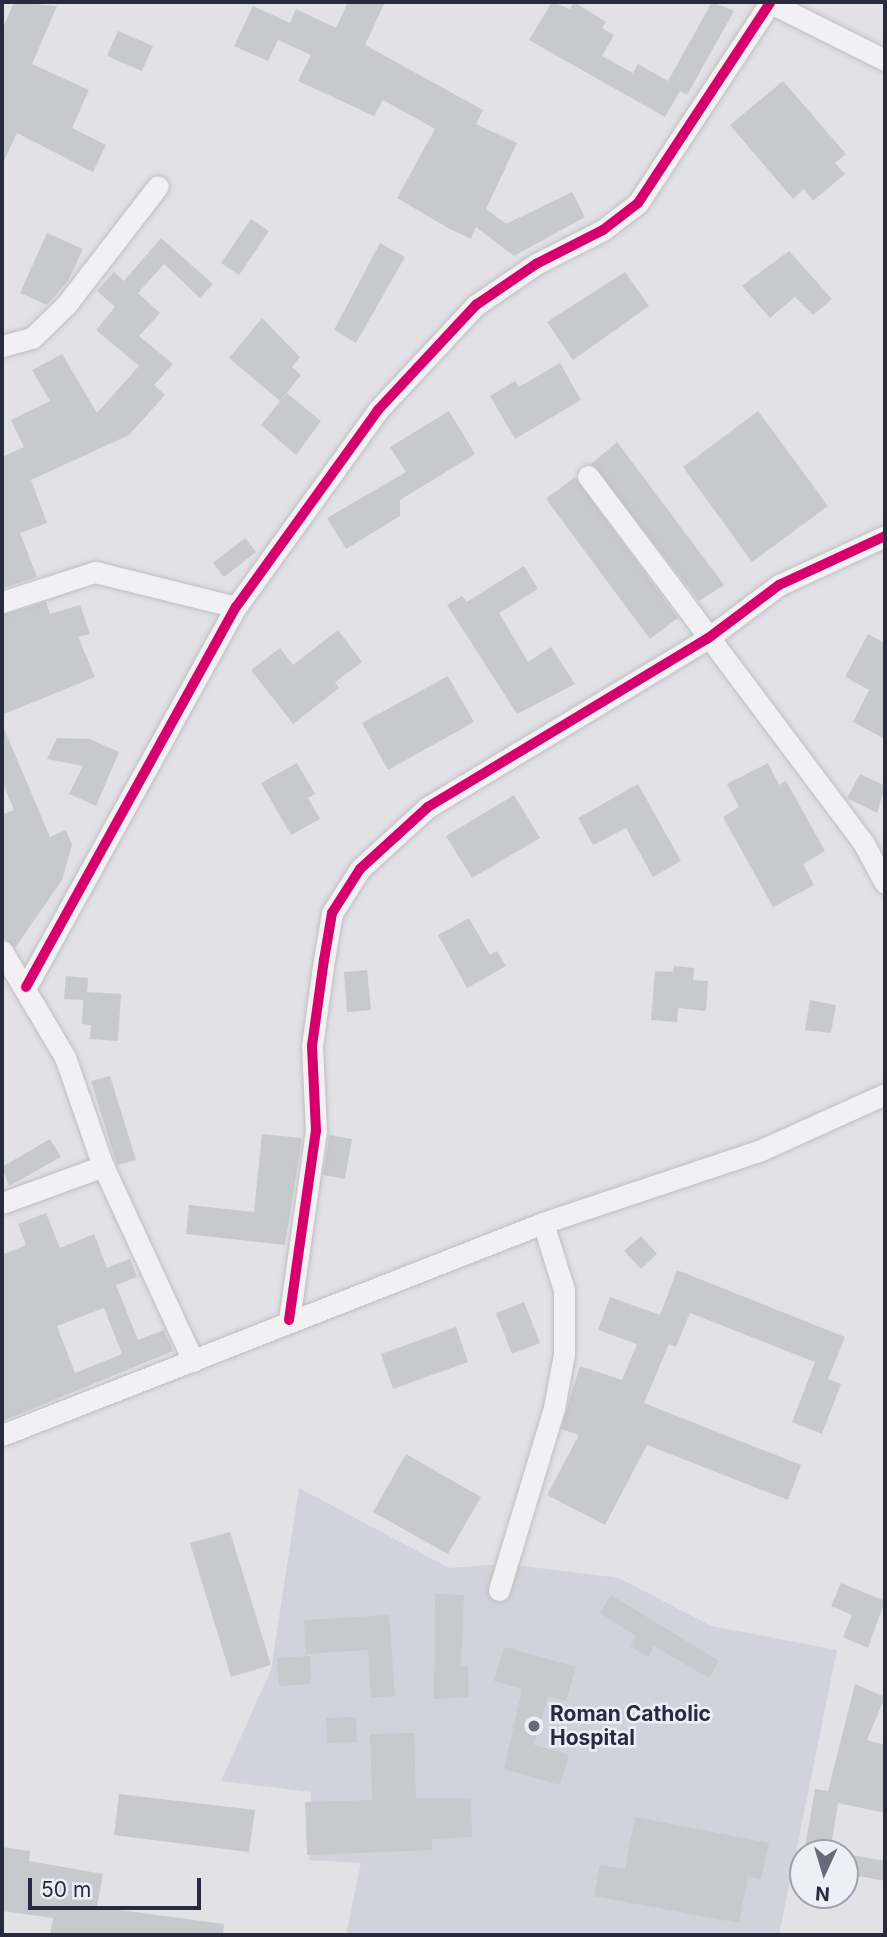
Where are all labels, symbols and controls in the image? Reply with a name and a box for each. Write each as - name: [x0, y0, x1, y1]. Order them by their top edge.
- place label: Roman Catholic Hospital: [550, 1701, 711, 1751]
- marker: Roman Catholic Hospital: [524, 1716, 544, 1736]
- north arrow: [789, 1839, 859, 1909]
- scale bar: [32, 1864, 205, 1908]
- text: 50 m: [41, 1877, 91, 1902]
- text: N: [815, 1881, 831, 1905]

